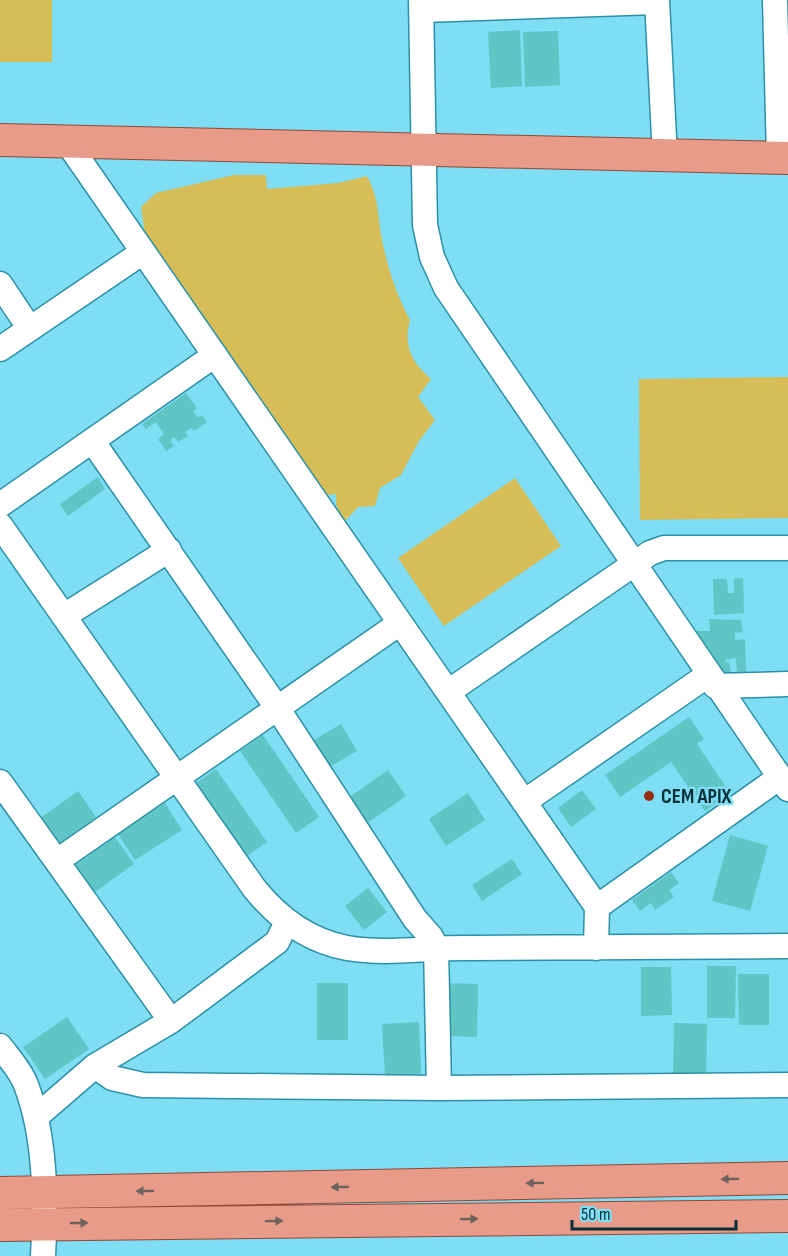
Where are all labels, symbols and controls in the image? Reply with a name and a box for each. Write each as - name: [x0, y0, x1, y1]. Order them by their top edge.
- place label: CEM APIX: [661, 784, 732, 809]
- marker: CEM APIX: [642, 789, 656, 803]
- one-way arrow: [720, 1174, 739, 1184]
- one-way arrow: [525, 1178, 544, 1188]
- one-way arrow: [330, 1182, 349, 1192]
- one-way arrow: [135, 1186, 154, 1196]
- scale bar: [572, 1193, 736, 1231]
- text: 50 m: [581, 1204, 611, 1225]
- one-way arrow: [460, 1214, 479, 1224]
- one-way arrow: [265, 1217, 284, 1226]
- one-way arrow: [70, 1219, 89, 1228]

